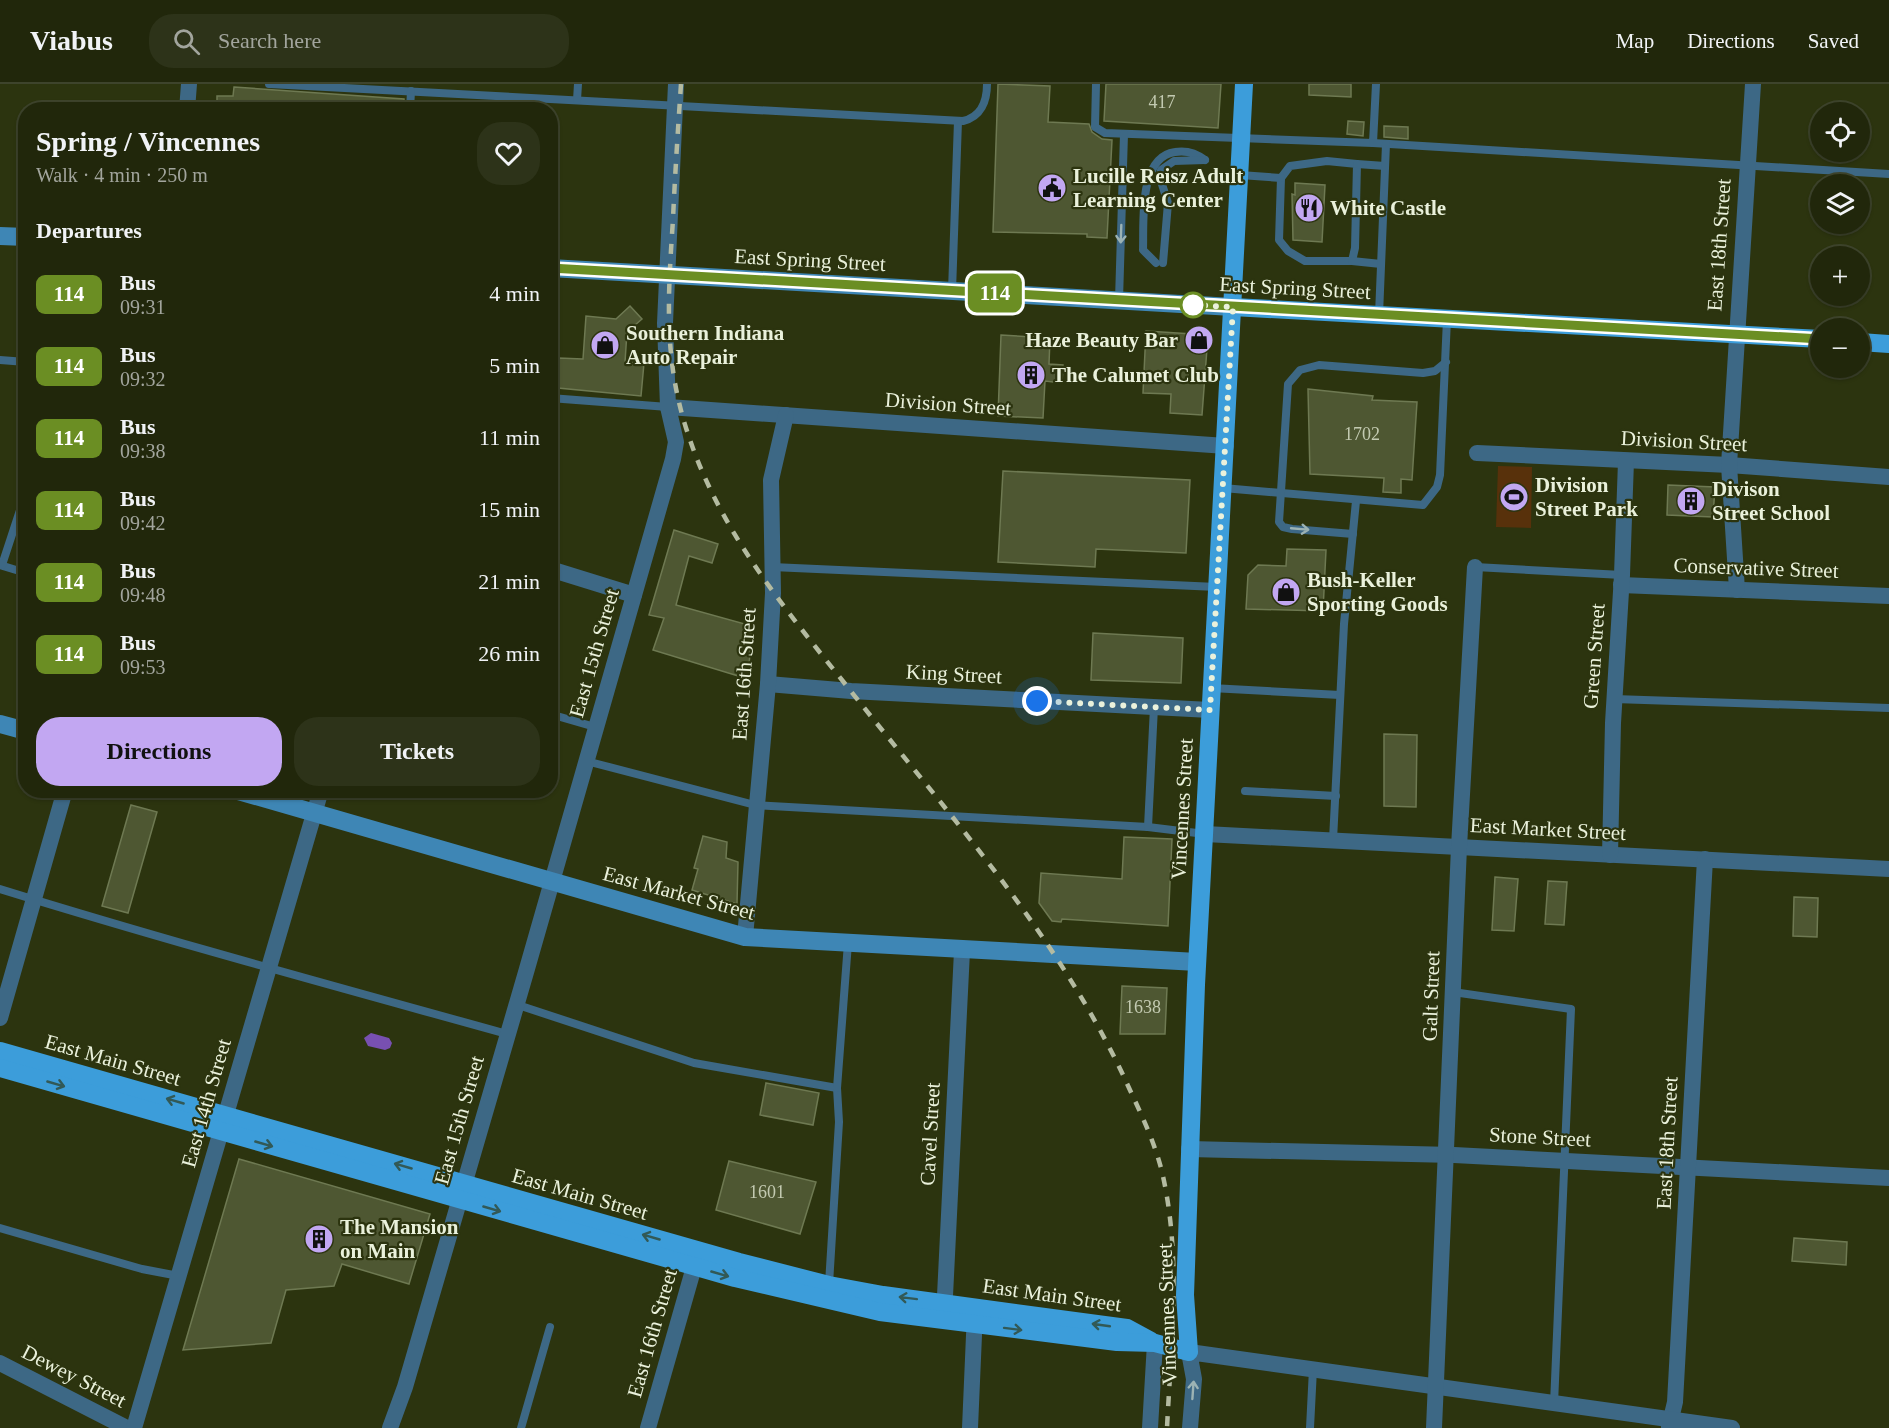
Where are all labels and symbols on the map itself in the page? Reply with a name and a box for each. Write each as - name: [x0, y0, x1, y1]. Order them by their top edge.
- house number: 417: [1149, 92, 1176, 112]
- place label: Lucille Reisz Adult Learning Center: [1073, 164, 1243, 212]
- public building icon: Lucille Reisz Adult Learning Center: [1036, 172, 1068, 204]
- street label: East 18th Street: [1702, 178, 1736, 312]
- restaurant icon: White Castle: [1293, 192, 1325, 224]
- place label: White Castle: [1330, 196, 1446, 220]
- one-way arrow: [1115, 224, 1126, 244]
- street label: East Spring Street: [734, 244, 887, 276]
- street label: East Spring Street: [1219, 272, 1372, 304]
- line badge: 114: [960, 274, 1030, 312]
- unlabelled marker: [1180, 292, 1206, 318]
- place label: Southern Indiana Auto Repair: [626, 321, 785, 369]
- shop icon: Haze Beauty Bar: [1183, 324, 1215, 356]
- place label: Haze Beauty Bar: [1025, 328, 1178, 352]
- shop icon: Southern Indiana Auto Repair: [589, 329, 621, 361]
- building icon: The Calumet Club: [1015, 359, 1047, 391]
- place label: The Calumet Club: [1052, 363, 1219, 387]
- street label: Division Street: [884, 388, 1012, 420]
- house number: 1702: [1344, 424, 1380, 444]
- street label: Division Street: [1620, 426, 1748, 456]
- place label: Division Street Park: [1535, 473, 1638, 521]
- place label: Divison Street School: [1712, 477, 1830, 525]
- sports icon: Division Street Park: [1498, 481, 1530, 513]
- building icon: Divison Street School: [1675, 485, 1707, 517]
- one-way arrow: [1290, 524, 1310, 535]
- street label: Conservative Street: [1673, 553, 1839, 583]
- place label: Bush-Keller Sporting Goods: [1307, 568, 1448, 616]
- shop icon: Bush-Keller Sporting Goods: [1270, 576, 1302, 608]
- street label: East 15th Street: [564, 586, 624, 720]
- street label: Green Street: [1578, 602, 1610, 709]
- street label: East 16th Street: [727, 607, 761, 741]
- street label: King Street: [905, 659, 1003, 689]
- your location: [1022, 686, 1052, 716]
- street label: Vincennes Street: [1166, 738, 1198, 880]
- street label: East Market Street: [1469, 813, 1627, 845]
- street label: East Market Street: [600, 861, 758, 925]
- street label: Galt Street: [1417, 950, 1445, 1042]
- house number: 1638: [1125, 997, 1161, 1017]
- street label: East Main Street: [42, 1029, 184, 1091]
- street label: East 14th Street: [176, 1036, 236, 1170]
- street label: East 15th Street: [429, 1053, 489, 1187]
- street label: East 18th Street: [1652, 1076, 1682, 1210]
- one-way arrow: [46, 1079, 65, 1090]
- street label: Cavel Street: [915, 1082, 945, 1186]
- one-way arrow: [166, 1095, 185, 1106]
- street label: Stone Street: [1488, 1122, 1592, 1152]
- one-way arrow: [254, 1139, 273, 1150]
- one-way arrow: [394, 1160, 413, 1172]
- street label: East Main Street: [509, 1163, 651, 1225]
- house number: 1601: [749, 1182, 785, 1202]
- one-way arrow: [482, 1204, 501, 1215]
- place label: The Mansion on Main: [340, 1215, 459, 1263]
- building icon: The Mansion on Main: [303, 1223, 335, 1255]
- one-way arrow: [642, 1231, 661, 1243]
- street label: Vincennes Street: [1153, 1243, 1181, 1385]
- street label: East 16th Street: [622, 1266, 682, 1400]
- one-way arrow: [710, 1269, 729, 1280]
- street label: East Main Street: [981, 1273, 1123, 1317]
- one-way arrow: [898, 1292, 918, 1303]
- one-way arrow: [1091, 1319, 1111, 1330]
- one-way arrow: [1002, 1324, 1022, 1335]
- street label: Dewey Street: [18, 1339, 130, 1413]
- one-way arrow: [1188, 1380, 1199, 1400]

